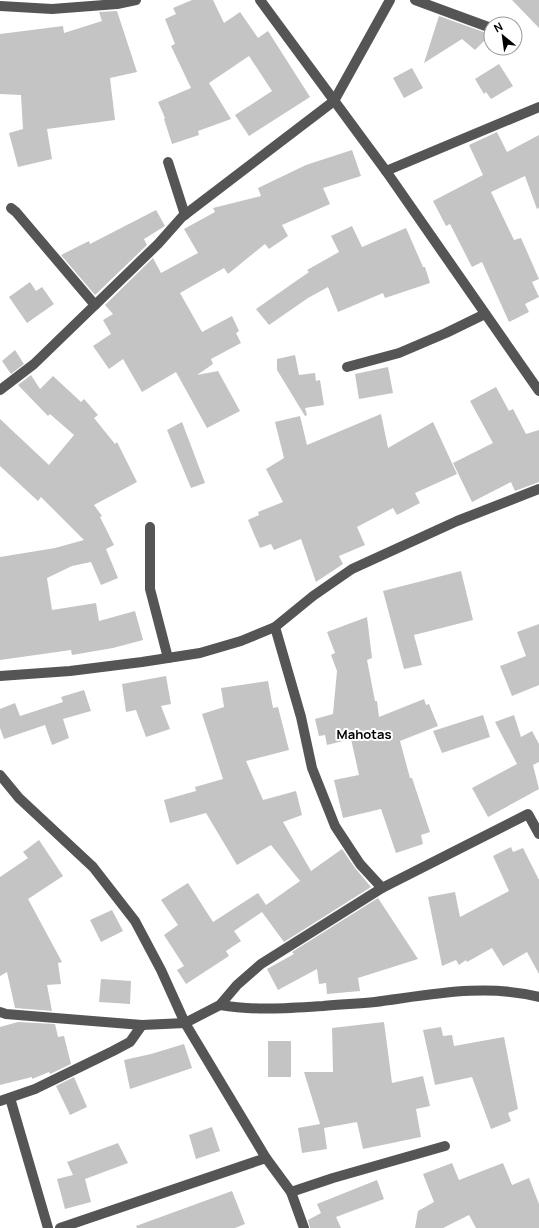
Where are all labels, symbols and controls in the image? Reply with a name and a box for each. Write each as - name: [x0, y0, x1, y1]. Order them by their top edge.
- north arrow: [483, 16, 523, 56]
- text: N: [491, 18, 505, 35]
- district label: Mahotas: [337, 725, 391, 743]

